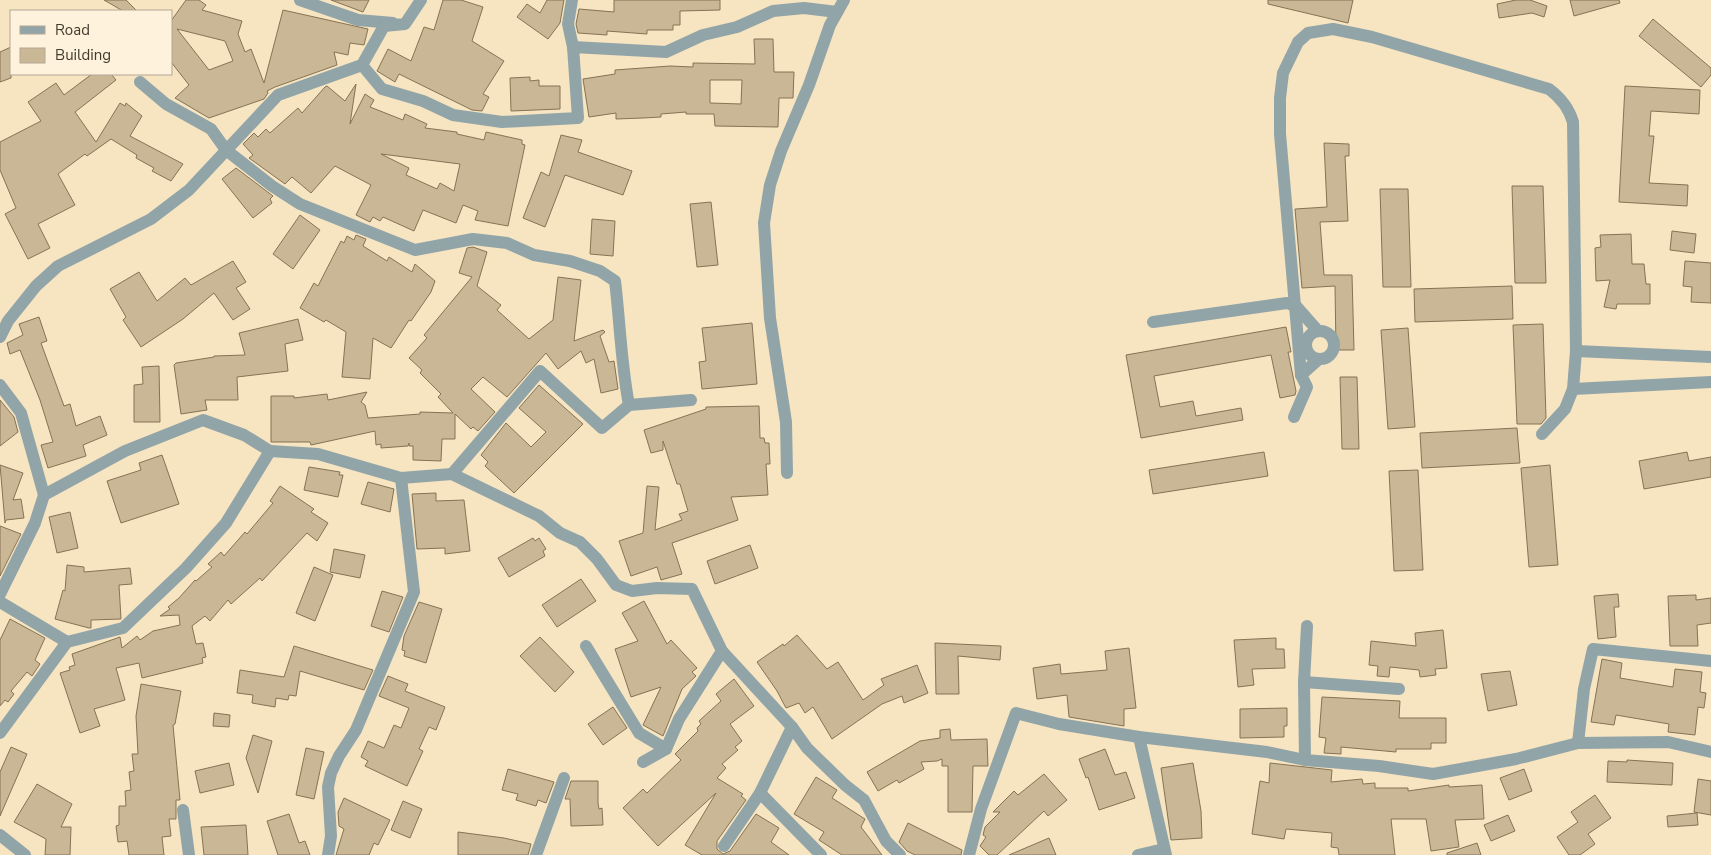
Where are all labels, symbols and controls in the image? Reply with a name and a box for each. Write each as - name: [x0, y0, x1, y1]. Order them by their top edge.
- legend: [10, 10, 172, 75]
- text: Road: [55, 20, 90, 40]
- text: Building: [55, 45, 111, 65]

